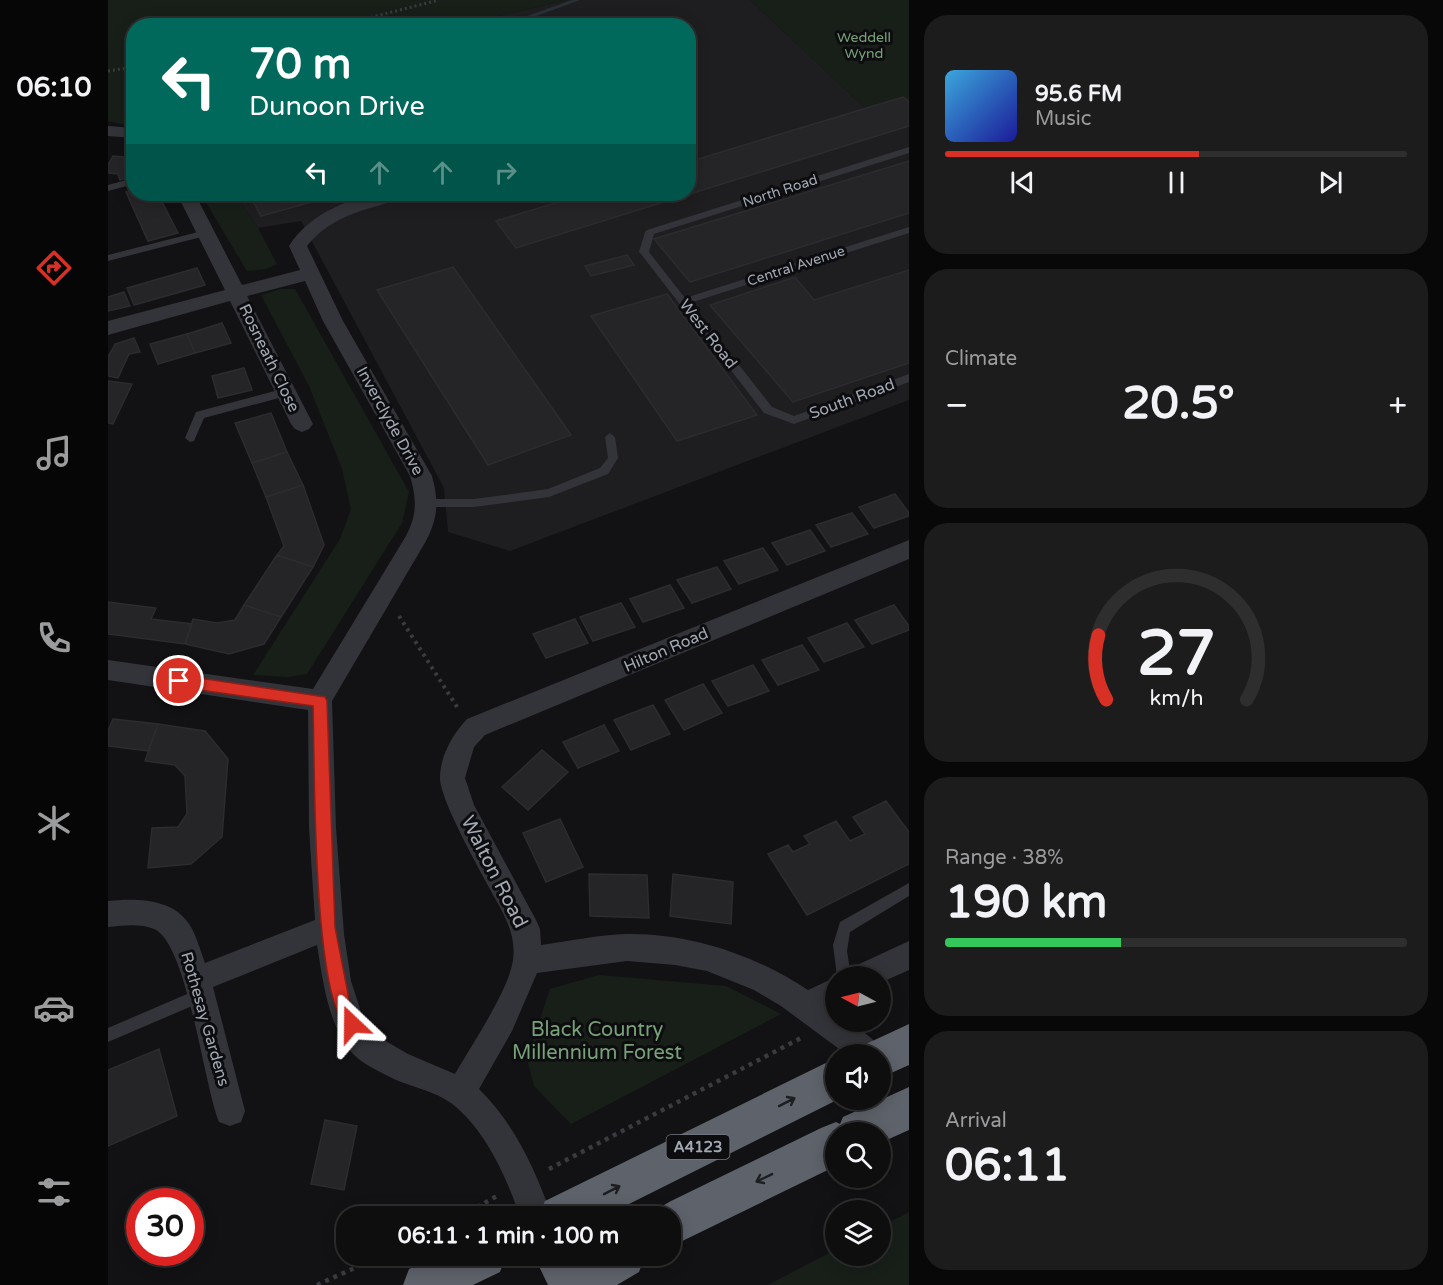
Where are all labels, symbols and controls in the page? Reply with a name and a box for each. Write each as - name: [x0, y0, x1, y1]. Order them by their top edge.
- park label: Weddell Wynd: [837, 29, 891, 62]
- text: 70 m: [249, 39, 351, 90]
- icon: left: [150, 42, 228, 120]
- text: 06:10: [17, 71, 91, 104]
- text: 95.6 FM: [1035, 81, 1122, 107]
- text: Dunoon Drive: [249, 90, 425, 123]
- text: Music: [1035, 107, 1091, 131]
- icon: left: [300, 156, 333, 189]
- icon: ahead: [363, 156, 396, 189]
- icon: ahead: [426, 156, 459, 189]
- icon: right: [489, 156, 522, 189]
- icon: previous: [1006, 166, 1039, 199]
- icon: pause: [1160, 166, 1193, 199]
- icon: next: [1314, 166, 1347, 199]
- street label: North Road: [740, 171, 820, 211]
- street label: Central Avenue: [745, 242, 847, 290]
- icon: directions: [33, 247, 75, 289]
- street label: West Road: [675, 295, 741, 373]
- street label: Rosneath Close: [234, 301, 304, 415]
- text: Climate: [945, 347, 1017, 371]
- street label: Inverclyde Drive: [352, 363, 428, 479]
- street label: South Road: [806, 374, 898, 424]
- text: 20.5°: [1122, 377, 1235, 431]
- text: −: [945, 386, 969, 425]
- text: +: [1388, 386, 1407, 425]
- icon: music: [33, 432, 75, 474]
- icon: phone: [33, 617, 75, 659]
- text: 27: [1137, 617, 1215, 692]
- street label: Hilton Road: [621, 623, 711, 677]
- pin: [153, 655, 204, 706]
- icon: arrive: [162, 664, 195, 697]
- text: km/h: [1149, 685, 1203, 711]
- icon: climate: [33, 802, 75, 844]
- street label: Walton Road: [455, 812, 533, 932]
- text: Range · 38%: [945, 846, 1064, 870]
- text: 190 km: [945, 876, 1107, 930]
- street label: Rothesay Gardens: [176, 950, 234, 1088]
- north arrow: [825, 966, 891, 1032]
- map controls: [825, 966, 891, 1266]
- icon: car: [33, 987, 75, 1029]
- position arrow: [320, 992, 384, 1056]
- park label: Black Country Millennium Forest: [512, 1018, 682, 1065]
- button: sound: [825, 1044, 891, 1110]
- one-way arrow: [777, 1096, 795, 1108]
- text: Arrival: [945, 1109, 1007, 1133]
- button: search: [825, 1122, 891, 1188]
- road number: A4123: [666, 1135, 730, 1159]
- text: 06:11: [945, 1139, 1070, 1193]
- icon: filters: [33, 1171, 75, 1213]
- one-way arrow: [755, 1173, 773, 1184]
- one-way arrow: [603, 1184, 621, 1195]
- speed limit sign: 30: [126, 1188, 204, 1266]
- button: layers: [825, 1200, 891, 1266]
- text: 06:11 · 1 min · 100 m: [398, 1223, 619, 1249]

